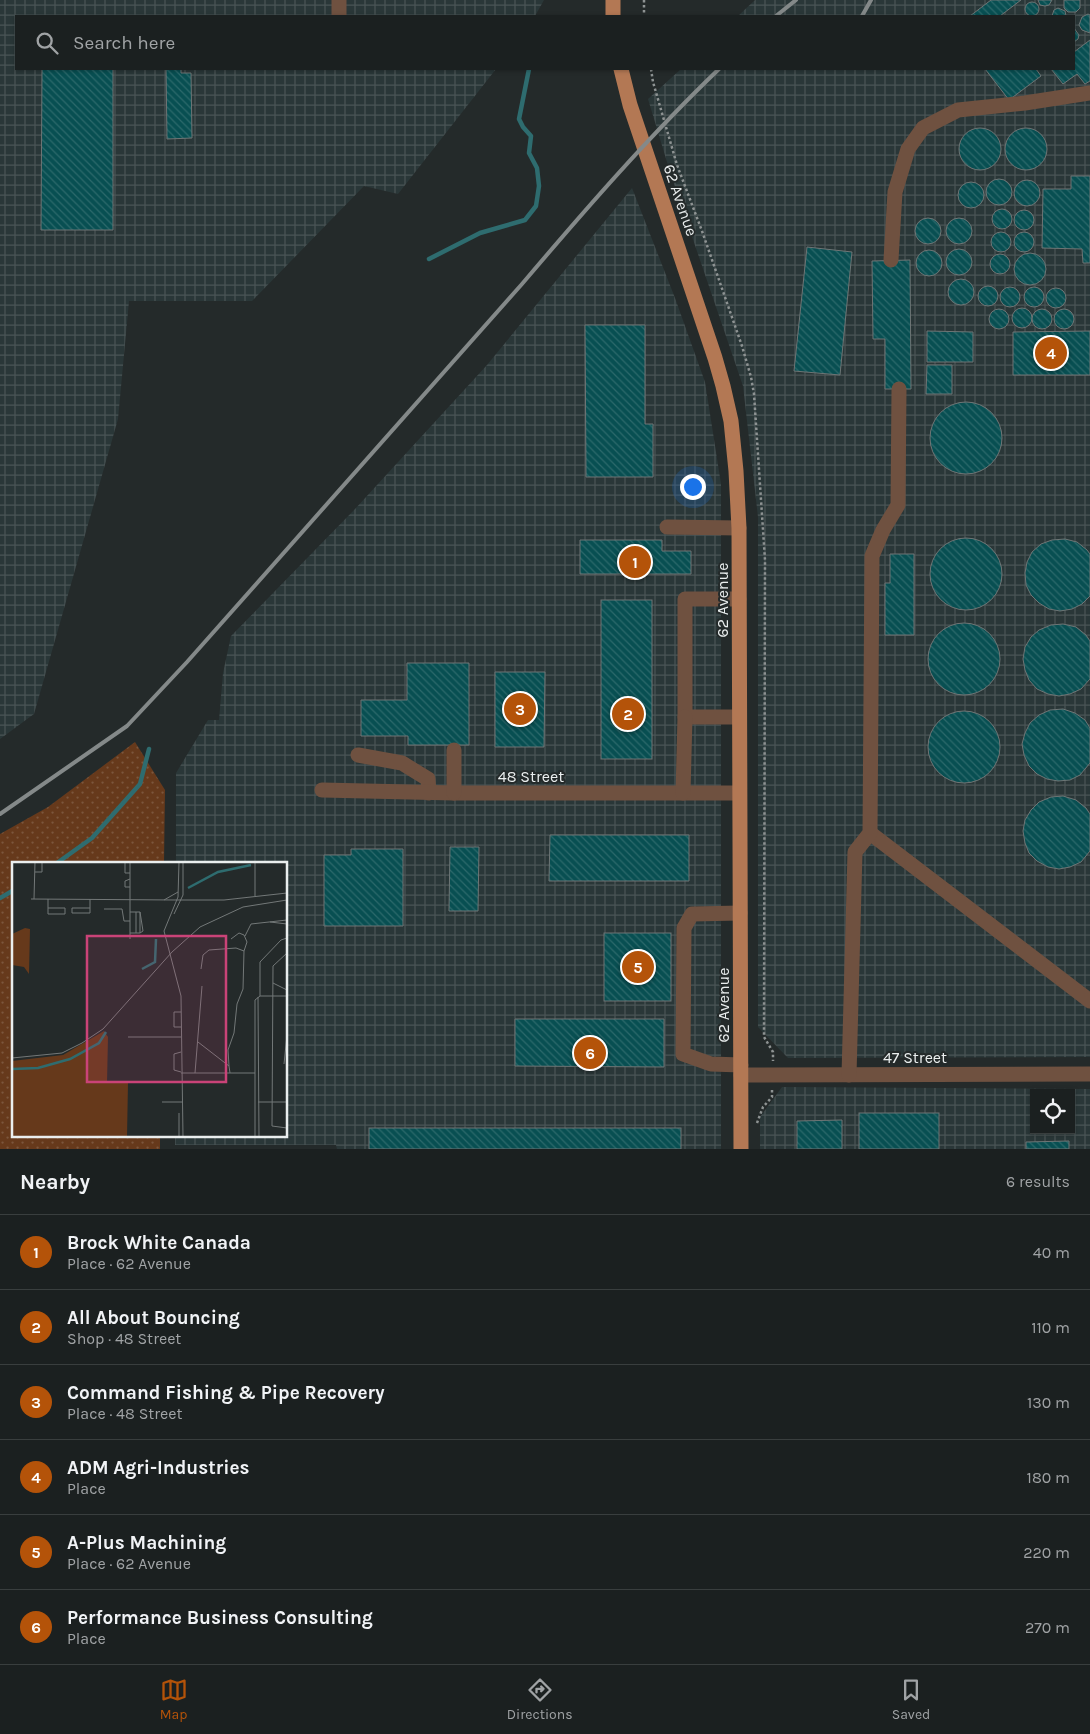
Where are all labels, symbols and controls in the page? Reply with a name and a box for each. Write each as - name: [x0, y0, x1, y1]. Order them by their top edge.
- search box: [15, 15, 1075, 70]
- icon: search: [33, 29, 61, 57]
- text: Search here: [73, 32, 175, 54]
- street label: 62 Avenue: [659, 162, 702, 239]
- pin: 4: [1035, 334, 1067, 372]
- your location: [680, 474, 706, 500]
- pin: 1: [619, 543, 651, 581]
- street label: 62 Avenue: [713, 563, 732, 637]
- pin: 3: [504, 690, 536, 728]
- pin: 2: [612, 695, 644, 733]
- street label: 48 Street: [498, 767, 564, 786]
- inset map: [12, 862, 288, 1136]
- pin: 5: [622, 948, 654, 986]
- street label: 62 Avenue: [714, 968, 733, 1042]
- pin: 6: [574, 1034, 606, 1072]
- street label: 47 Street: [883, 1048, 947, 1067]
- map controls: [1030, 1089, 1075, 1134]
- button: locate: [1030, 1089, 1075, 1134]
- text: Nearby: [20, 1170, 90, 1194]
- text: 6 results: [1006, 1172, 1070, 1191]
- text: Brock White Canada: [67, 1232, 251, 1254]
- text: 1: [33, 1243, 39, 1262]
- text: 40 m: [1033, 1243, 1070, 1262]
- text: Place · 62 Avenue: [67, 1254, 191, 1273]
- text: All About Bouncing: [67, 1307, 240, 1329]
- text: 2: [31, 1318, 41, 1337]
- text: 110 m: [1031, 1318, 1070, 1337]
- text: Shop · 48 Street: [67, 1329, 181, 1348]
- text: Command Fishing & Pipe Recovery: [67, 1382, 385, 1404]
- text: 3: [31, 1393, 41, 1412]
- text: 130 m: [1027, 1393, 1070, 1412]
- text: Place · 48 Street: [67, 1404, 183, 1423]
- text: ADM Agri-Industries: [67, 1457, 250, 1479]
- text: 4: [31, 1468, 41, 1487]
- text: 180 m: [1027, 1468, 1070, 1487]
- text: Place: [67, 1479, 106, 1498]
- text: A-Plus Machining: [67, 1532, 226, 1554]
- text: 5: [31, 1543, 41, 1562]
- text: 220 m: [1023, 1543, 1070, 1562]
- text: Place · 62 Avenue: [67, 1554, 191, 1573]
- text: Performance Business Consulting: [67, 1607, 373, 1629]
- text: 6: [31, 1618, 41, 1637]
- text: 270 m: [1025, 1618, 1070, 1637]
- text: Place: [67, 1629, 106, 1648]
- tab: Map: [160, 1676, 188, 1723]
- tab: Directions: [507, 1676, 573, 1723]
- tab: Saved: [892, 1676, 930, 1723]

